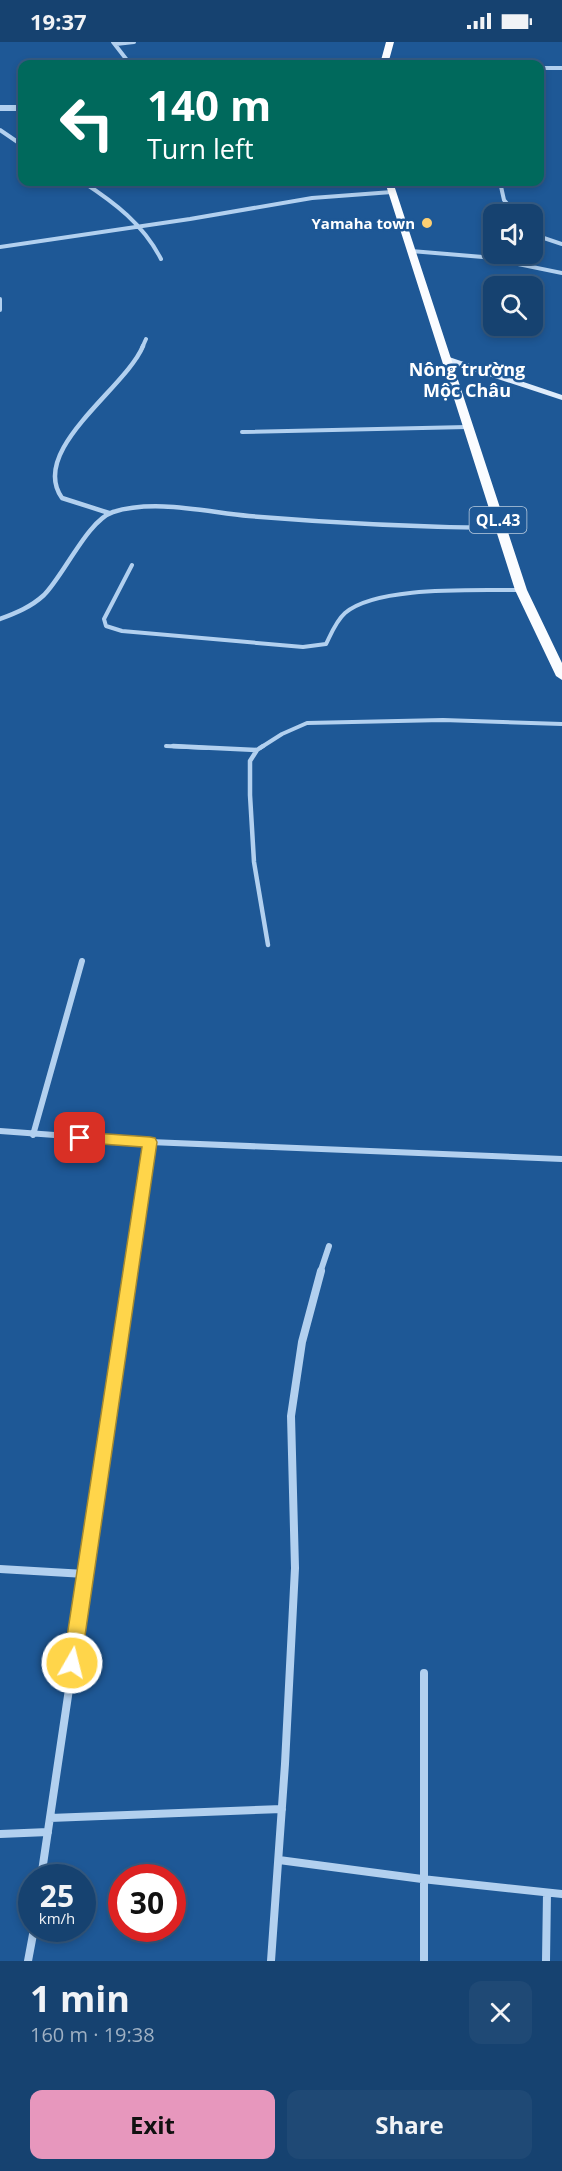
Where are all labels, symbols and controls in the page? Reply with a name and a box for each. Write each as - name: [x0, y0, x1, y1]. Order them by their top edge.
- text: 19:37: [30, 6, 87, 36]
- text: 140 m: [147, 76, 271, 133]
- icon: left: [48, 84, 126, 162]
- text: Turn left: [147, 130, 254, 167]
- map controls: [483, 204, 543, 336]
- button: sound: [483, 204, 543, 264]
- place label: Yamaha town: [311, 213, 415, 233]
- marker: Yamaha town: [420, 216, 434, 230]
- button: search: [483, 276, 543, 336]
- district label: Nông trường Mộc Châu: [409, 357, 525, 402]
- road number: QL.43: [470, 507, 526, 533]
- pin: [54, 1112, 105, 1163]
- icon: arrive: [63, 1121, 96, 1154]
- position arrow: [40, 1631, 104, 1695]
- speed limit sign: 30: [108, 1864, 186, 1942]
- text: 25: [40, 1875, 74, 1916]
- text: km/h: [39, 1908, 75, 1928]
- text: 1 min: [30, 1974, 130, 2023]
- button: close: [469, 1981, 532, 2044]
- text: 160 m · 19:38: [30, 2021, 155, 2048]
- button: Exit: [30, 2090, 275, 2159]
- button: Share: [287, 2090, 532, 2159]

